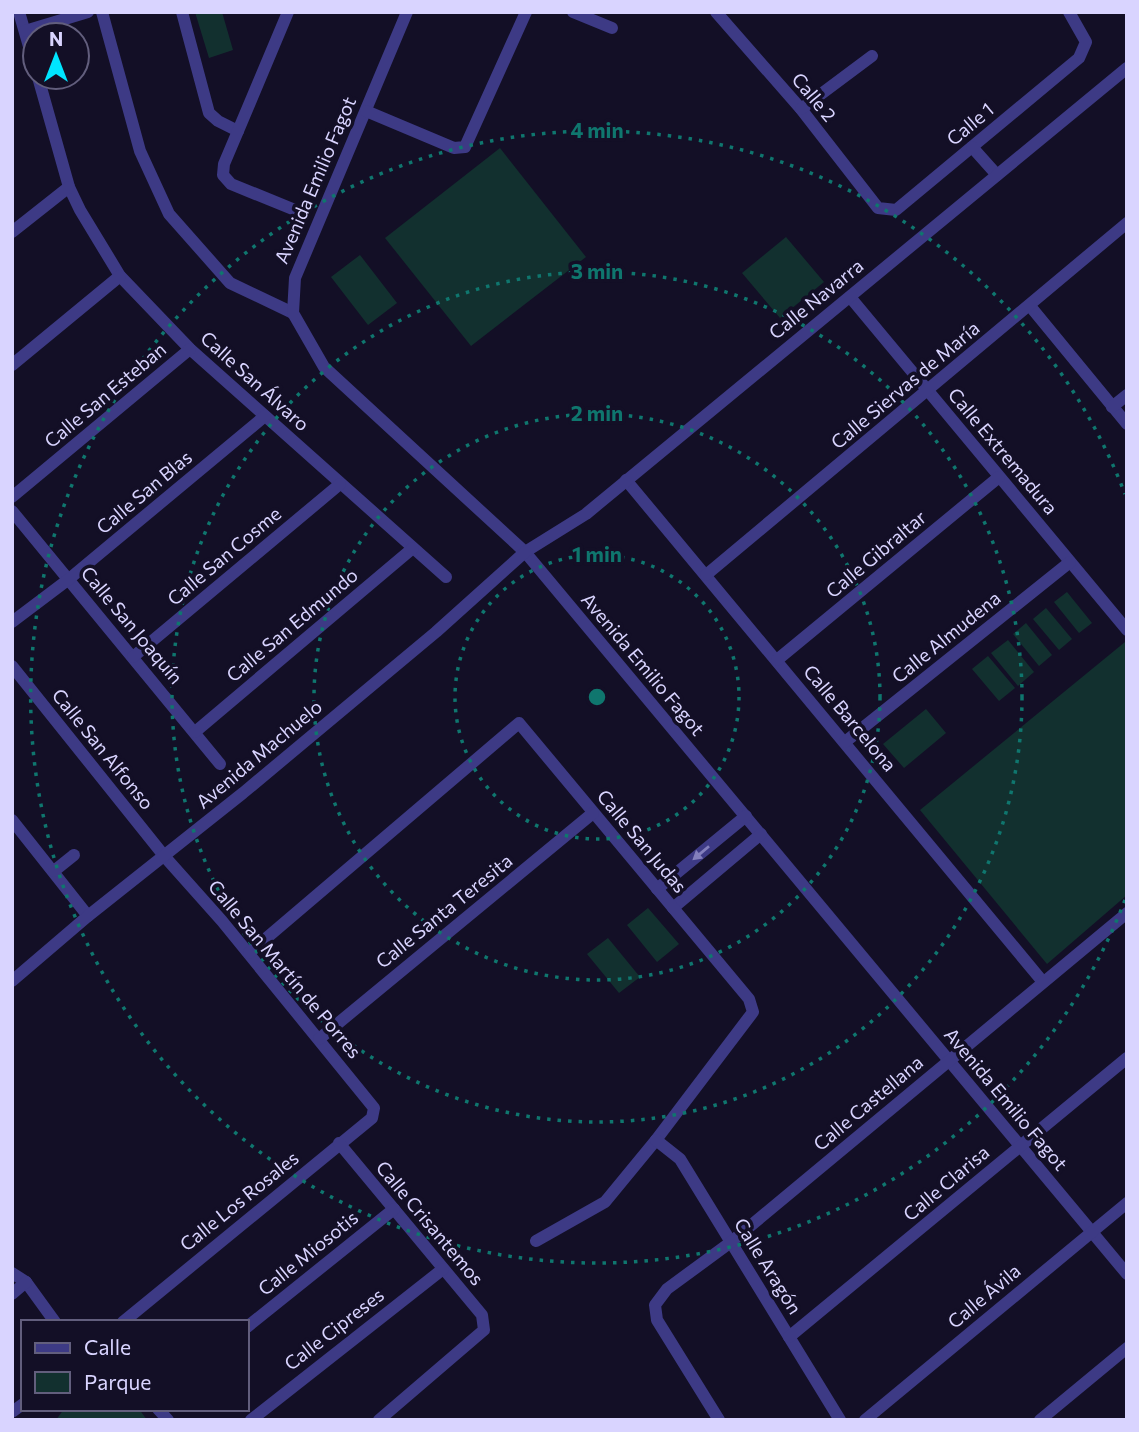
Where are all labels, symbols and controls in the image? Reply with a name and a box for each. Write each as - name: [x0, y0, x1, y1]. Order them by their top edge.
- north arrow: [21, 21, 91, 91]
- text: N: [49, 27, 63, 50]
- street label: Calle 2: [787, 68, 841, 126]
- street label: Avenida Emilio Fagot: [269, 93, 360, 267]
- street label: Calle 1: [941, 97, 998, 150]
- text: 4 min: [570, 117, 624, 142]
- street label: Calle Navarra: [764, 254, 868, 344]
- text: 3 min: [571, 258, 623, 283]
- street label: Calle Siervas de María: [826, 316, 984, 453]
- street label: Calle San Álvaro: [196, 326, 314, 435]
- street label: Calle San Esteban: [39, 337, 170, 452]
- street label: Calle Extremadura: [944, 383, 1063, 519]
- text: 2 min: [571, 400, 623, 425]
- street label: Calle San Blas: [91, 445, 196, 538]
- street label: Calle San Cosme: [162, 501, 285, 610]
- street label: Calle Gibraltar: [821, 505, 931, 602]
- text: 1 min: [572, 541, 622, 566]
- street label: Calle San Joaquín: [77, 561, 188, 688]
- street label: Calle San Edmundo: [221, 563, 362, 686]
- street label: Calle Almudena: [887, 586, 1005, 687]
- street label: Avenida Emilio Fagot: [577, 588, 710, 740]
- street label: Calle Barcelona: [799, 660, 902, 776]
- street label: Calle San Alfonso: [48, 684, 159, 814]
- centre of rings: [585, 685, 609, 709]
- street label: Avenida Machuelo: [191, 694, 326, 813]
- street label: Calle San Judas: [593, 784, 692, 897]
- one-way arrow: [693, 845, 711, 860]
- street label: Calle Santa Teresita: [371, 849, 517, 973]
- street label: Calle San Martín de Porres: [204, 875, 367, 1063]
- street label: Avenida Emilio Fagot: [940, 1023, 1073, 1175]
- street label: Calle Castellana: [808, 1050, 927, 1155]
- street label: Calle Clarisa: [898, 1140, 993, 1225]
- street label: Calle Los Rosales: [175, 1146, 303, 1255]
- street label: Calle Crisantemos: [372, 1156, 489, 1290]
- street label: Calle Miosotis: [253, 1205, 362, 1300]
- street label: Calle Aragón: [730, 1213, 807, 1318]
- street label: Calle Ávila: [943, 1259, 1025, 1333]
- street label: Calle Cipreses: [279, 1283, 388, 1375]
- legend: [21, 1320, 248, 1411]
- text: Calle: [84, 1334, 131, 1359]
- text: Parque: [84, 1369, 151, 1394]

